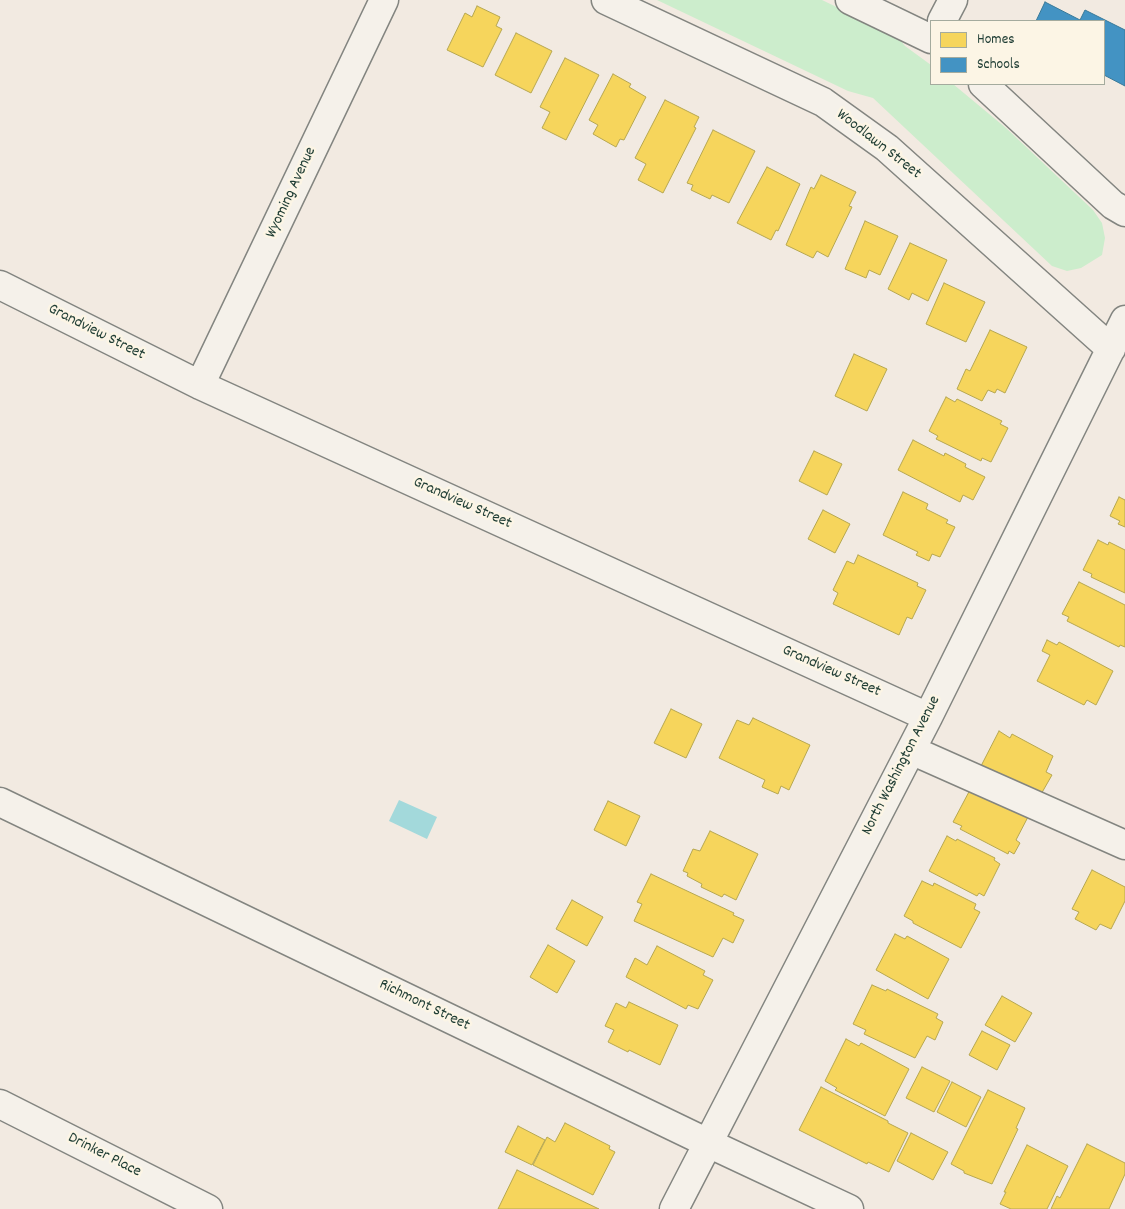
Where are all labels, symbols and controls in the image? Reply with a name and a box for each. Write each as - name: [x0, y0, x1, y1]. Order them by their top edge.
- legend: [930, 20, 1105, 85]
- text: Homes: [977, 29, 1015, 51]
- text: Schools: [977, 54, 1020, 76]
- street label: Woodlawn Street: [832, 106, 924, 184]
- street label: Wyoming Avenue: [262, 144, 322, 242]
- street label: Grandview Street: [44, 300, 148, 366]
- street label: Grandview Street: [410, 474, 514, 534]
- street label: Grandview Street: [779, 642, 883, 702]
- street label: North Washington Avenue: [859, 693, 945, 839]
- street label: Richmont Street: [376, 976, 472, 1036]
- street label: Drinker Place: [64, 1129, 144, 1183]

